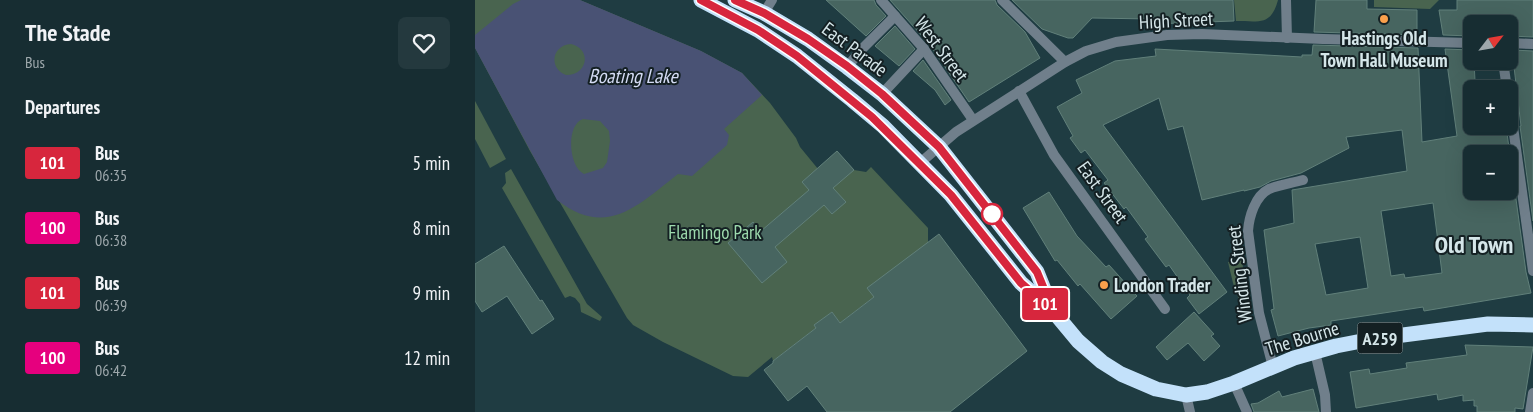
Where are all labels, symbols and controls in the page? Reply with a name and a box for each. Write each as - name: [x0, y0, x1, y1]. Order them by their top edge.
- street label: High Street: [1138, 6, 1214, 34]
- street label: West Street: [910, 12, 975, 87]
- marker: Hastings Old Town Hall Museum: [1378, 13, 1390, 25]
- north arrow: [1463, 15, 1517, 70]
- map controls: [1463, 15, 1518, 200]
- text: The Stade: [25, 17, 111, 48]
- button: heart: [398, 17, 450, 69]
- street label: East Parade: [817, 17, 893, 82]
- place label: Hastings Old Town Hall Museum: [1320, 26, 1448, 72]
- text: Bus: [25, 52, 45, 72]
- water label: Boating Lake: [588, 63, 679, 89]
- button: +: [1463, 80, 1518, 135]
- text: Departures: [25, 95, 100, 119]
- text: Bus: [95, 141, 119, 165]
- button: −: [1463, 145, 1518, 200]
- text: 101: [40, 151, 65, 174]
- text: 5 min: [413, 151, 450, 175]
- street label: East Street: [1072, 156, 1134, 228]
- text: 06:35: [95, 165, 127, 185]
- unlabelled marker: [981, 203, 1003, 225]
- text: Bus: [95, 206, 119, 230]
- text: 100: [40, 216, 65, 239]
- text: 8 min: [413, 216, 450, 240]
- park label: Flamingo Park: [668, 220, 762, 244]
- street label: Winding Street: [1221, 223, 1257, 324]
- district label: Old Town: [1435, 229, 1513, 260]
- text: 06:38: [95, 230, 127, 250]
- text: Bus: [95, 271, 119, 295]
- place label: London Trader: [1114, 273, 1211, 297]
- marker: London Trader: [1098, 279, 1110, 291]
- text: 101: [40, 281, 65, 304]
- text: 9 min: [413, 281, 450, 305]
- line badge: 101: [1016, 288, 1074, 320]
- text: 101: [1032, 292, 1058, 315]
- text: 06:39: [95, 295, 127, 315]
- street label: The Bourne: [1262, 315, 1342, 361]
- road number: A259: [1357, 322, 1403, 353]
- text: Bus: [95, 336, 119, 360]
- text: 100: [40, 346, 65, 369]
- text: 12 min: [404, 346, 450, 370]
- text: 06:42: [95, 360, 127, 380]

